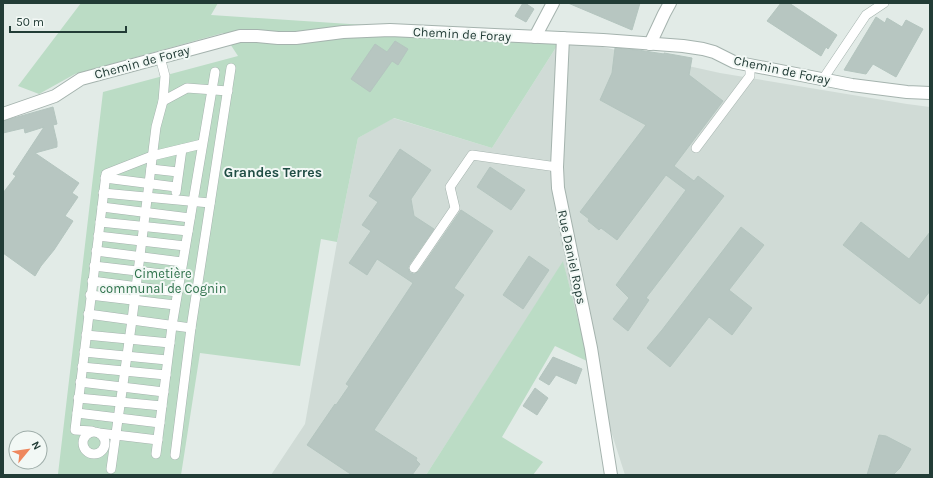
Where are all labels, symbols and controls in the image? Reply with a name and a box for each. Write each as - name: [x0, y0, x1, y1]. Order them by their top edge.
- scale bar: [10, 8, 126, 34]
- text: 50 m: [16, 15, 44, 29]
- street label: Chemin de Foray: [412, 24, 512, 44]
- street label: Chemin de Foray: [93, 42, 191, 82]
- street label: Chemin de Foray: [732, 52, 832, 88]
- district label: Grandes Terres: [224, 164, 322, 181]
- street label: Rue Daniel Rops: [555, 209, 589, 306]
- park label: Cimetière communal de Cognin: [99, 266, 227, 296]
- north arrow: [8, 430, 48, 470]
- text: N: [29, 439, 44, 452]

